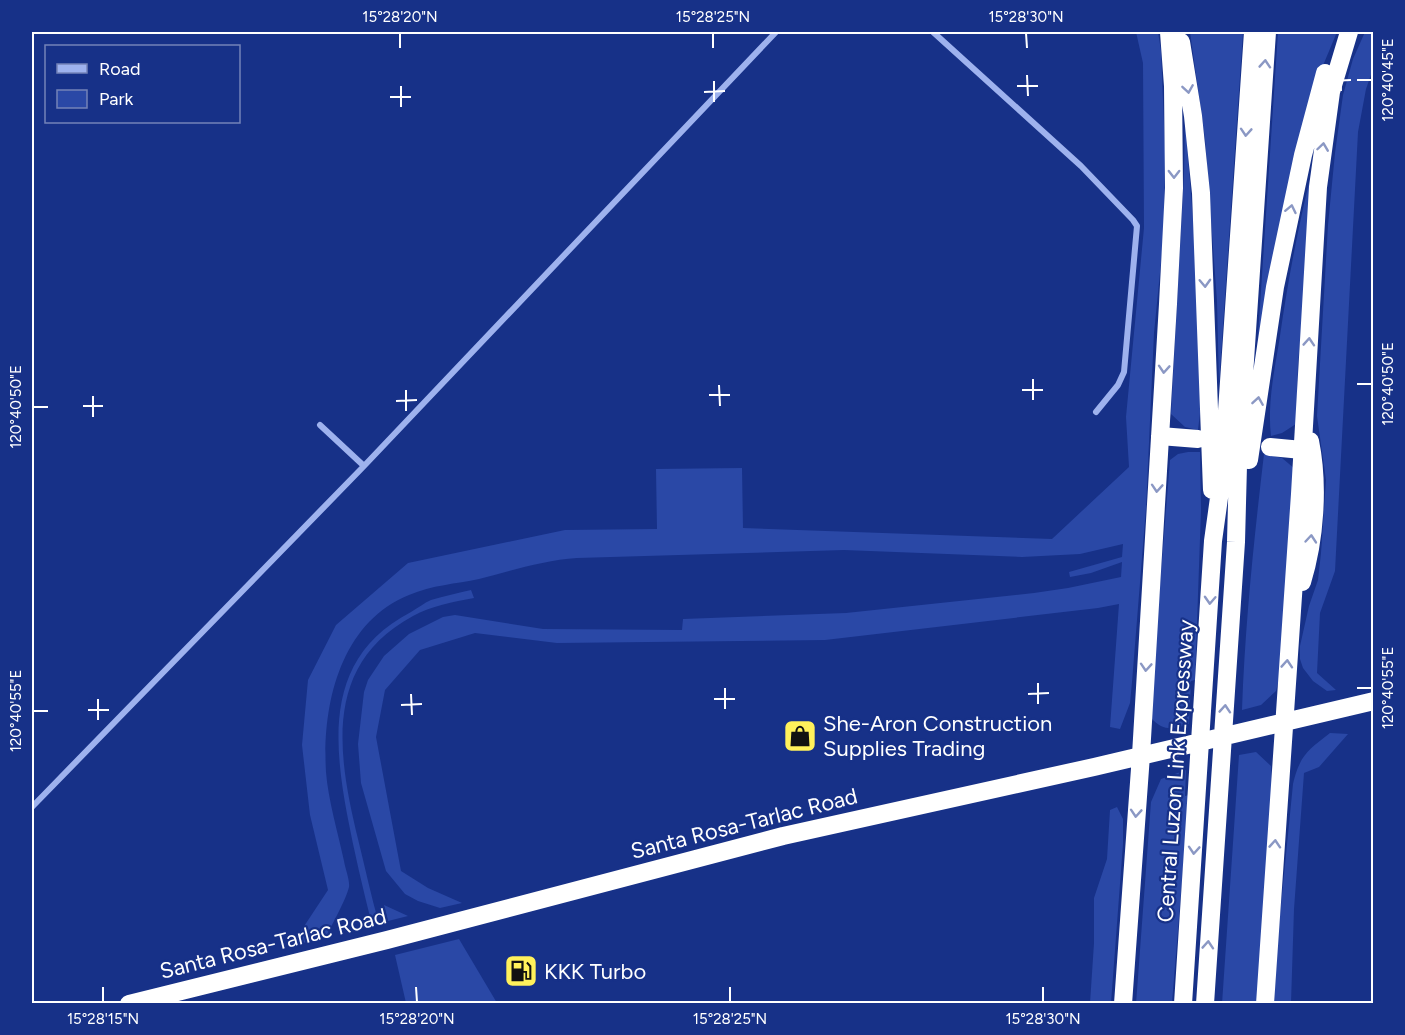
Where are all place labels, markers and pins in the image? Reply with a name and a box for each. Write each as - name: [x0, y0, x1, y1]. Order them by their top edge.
- place label: She-Aron Construction Supplies Trading: [823, 710, 1052, 762]
- shop icon: She-Aron Construction Supplies Trading: [782, 718, 818, 754]
- fuel station icon: KKK Turbo: [503, 953, 539, 989]
- place label: KKK Turbo: [544, 958, 646, 985]

